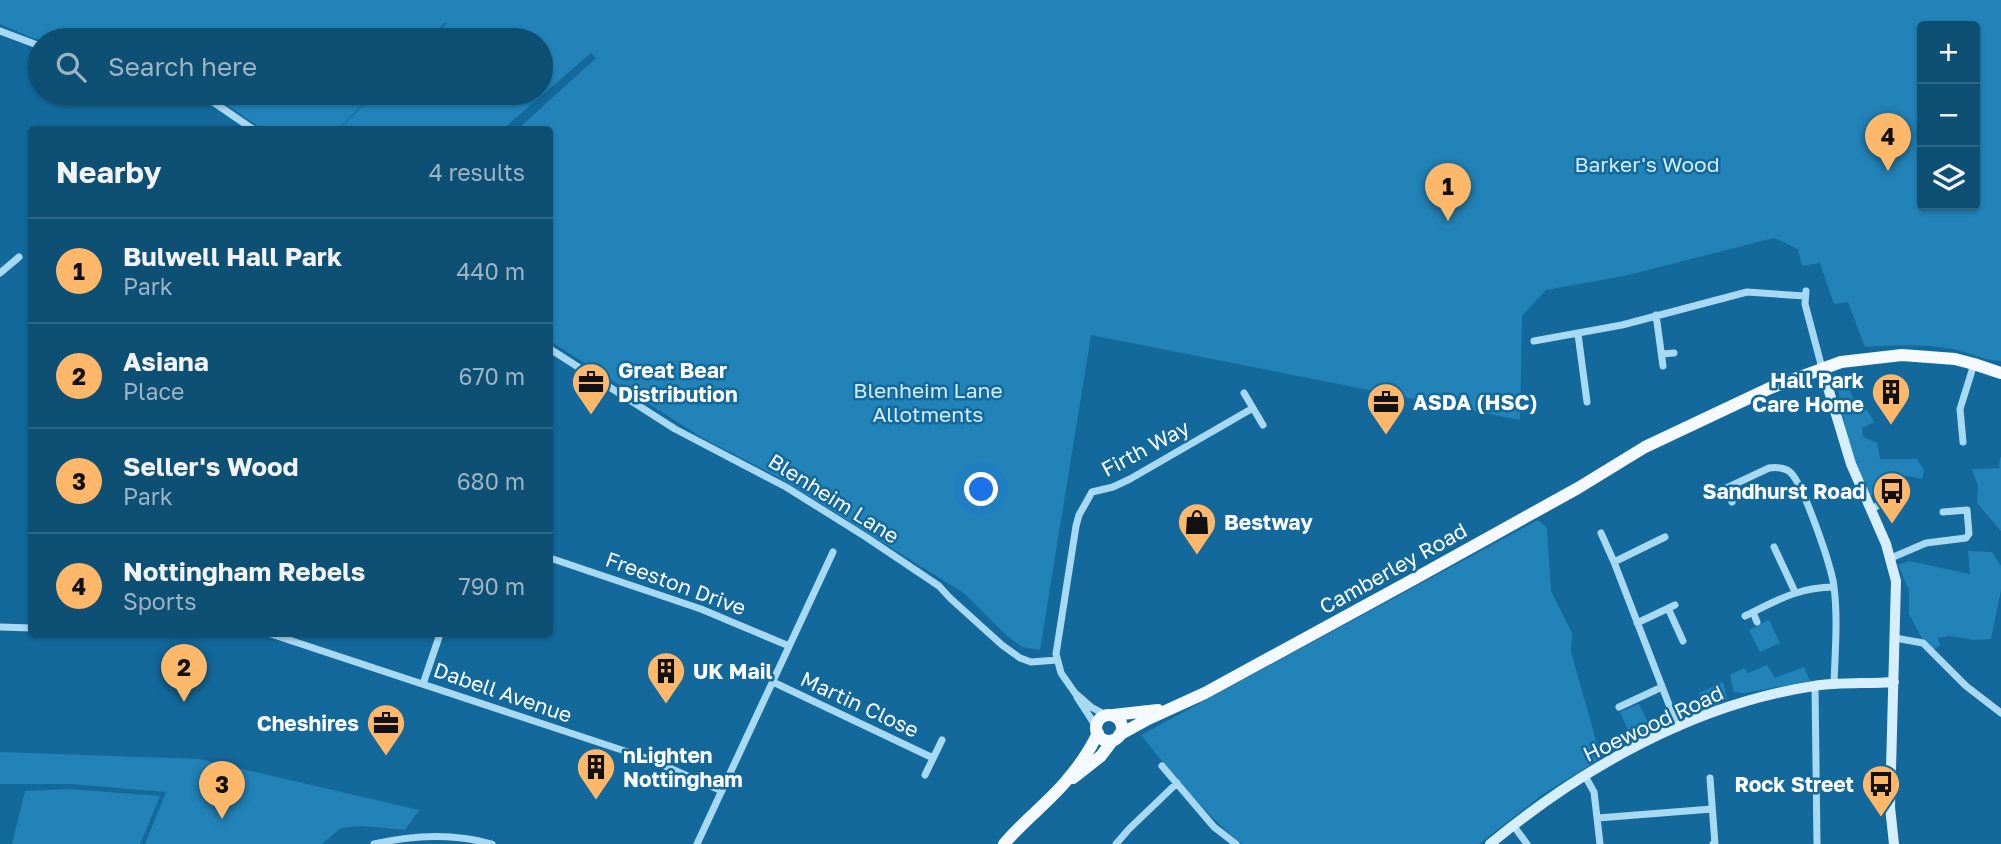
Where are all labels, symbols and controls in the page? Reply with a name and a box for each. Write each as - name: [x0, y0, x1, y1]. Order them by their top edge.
- map controls: [1917, 21, 1980, 210]
- button: +: [1917, 21, 1980, 84]
- search box: [28, 28, 553, 105]
- icon: search: [52, 48, 90, 86]
- text: Search here: [108, 51, 257, 82]
- button: −: [1917, 84, 1980, 147]
- pin: 4: [1865, 113, 1911, 171]
- button: layers: [1917, 147, 1980, 210]
- park label: Barker's Wood: [1574, 151, 1720, 177]
- text: Nearby: [56, 154, 161, 190]
- text: 4 results: [429, 158, 525, 186]
- pin: 1: [1425, 163, 1471, 221]
- text: Bulwell Hall Park: [123, 241, 342, 272]
- text: 1: [73, 257, 85, 285]
- text: 440 m: [457, 257, 525, 285]
- text: Park: [123, 272, 173, 300]
- text: Asiana: [123, 346, 209, 377]
- place label: Great Bear Distribution: [618, 357, 738, 407]
- office icon: Great Bear Distribution: [570, 361, 612, 416]
- text: 2: [72, 362, 86, 390]
- text: 670 m: [459, 362, 525, 390]
- place label: Hall Park Care Home: [1752, 367, 1864, 417]
- building icon: Hall Park Care Home: [1870, 371, 1912, 426]
- text: Place: [123, 377, 184, 405]
- park label: Blenheim Lane Allotments: [853, 377, 1003, 427]
- office icon: ASDA (HSC): [1365, 381, 1407, 436]
- place label: ASDA (HSC): [1413, 389, 1537, 415]
- street label: Firth Way: [1097, 414, 1194, 482]
- street label: Blenheim Lane: [764, 447, 904, 549]
- text: Seller's Wood: [123, 451, 299, 482]
- text: 3: [72, 467, 86, 495]
- text: 680 m: [457, 467, 525, 495]
- bus stop icon: Sandhurst Road: [1871, 470, 1913, 525]
- your location: [964, 472, 998, 506]
- place label: Sandhurst Road: [1702, 478, 1865, 504]
- text: Park: [123, 482, 173, 510]
- shop icon: Bestway: [1176, 501, 1218, 556]
- place label: Bestway: [1224, 509, 1313, 535]
- street label: Camberley Road: [1315, 517, 1471, 619]
- street label: Freeston Drive: [602, 546, 750, 620]
- text: Nottingham Rebels: [123, 556, 365, 587]
- text: 4: [72, 572, 86, 600]
- text: 790 m: [459, 572, 525, 600]
- text: Sports: [123, 587, 197, 615]
- pin: 2: [161, 644, 207, 702]
- building icon: UK Mail: [645, 650, 687, 705]
- street label: Dabell Avenue: [430, 656, 576, 728]
- place label: UK Mail: [693, 658, 772, 684]
- street label: Martin Close: [797, 665, 923, 743]
- street label: Hoewood Road: [1579, 679, 1727, 767]
- office icon: Cheshires: [365, 702, 407, 757]
- place label: Cheshires: [257, 710, 359, 736]
- place label: nLighten Nottingham: [623, 742, 743, 792]
- building icon: nLighten Nottingham: [575, 746, 617, 801]
- pin: 3: [199, 761, 245, 819]
- bus stop icon: Rock Street: [1860, 763, 1902, 818]
- place label: Rock Street: [1734, 771, 1854, 797]

